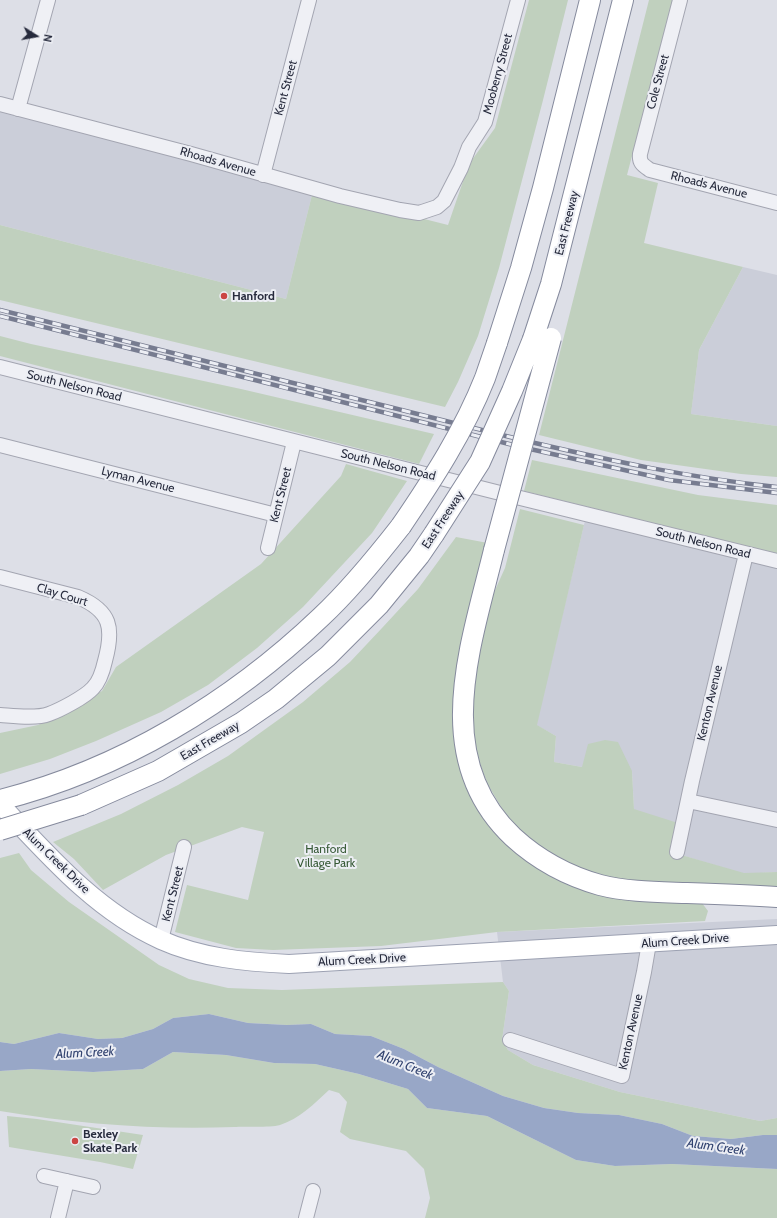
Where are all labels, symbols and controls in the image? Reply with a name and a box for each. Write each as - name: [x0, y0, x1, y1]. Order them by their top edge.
- north arrow: [16, 16, 56, 56]
- street label: Mooberry Street: [480, 32, 516, 116]
- text: N: [40, 33, 55, 43]
- street label: Cole Street: [644, 53, 672, 111]
- street label: Kent Street: [272, 59, 300, 117]
- street label: Rhoads Avenue: [178, 144, 258, 180]
- street label: Rhoads Avenue: [669, 169, 749, 201]
- street label: East Freeway: [552, 189, 582, 257]
- place label: Hanford: [232, 289, 275, 303]
- marker: Hanford: [219, 291, 229, 301]
- street label: South Nelson Road: [25, 367, 123, 405]
- street label: South Nelson Road: [339, 446, 437, 484]
- street label: Lyman Avenue: [100, 464, 176, 496]
- street label: Kent Street: [267, 466, 295, 524]
- street label: East Freeway: [419, 488, 467, 552]
- street label: South Nelson Road: [654, 524, 752, 562]
- street label: Clay Court: [35, 580, 89, 610]
- street label: Kenton Avenue: [694, 664, 726, 742]
- street label: East Freeway: [178, 718, 242, 764]
- street label: Alum Creek Drive: [19, 825, 93, 897]
- park label: Hanford Village Park: [297, 842, 355, 870]
- street label: Kent Street: [159, 865, 187, 923]
- street label: Alum Creek Drive: [641, 931, 729, 951]
- street label: Alum Creek Drive: [318, 951, 406, 969]
- street label: Kenton Avenue: [616, 993, 646, 1071]
- water label: Alum Creek: [55, 1044, 115, 1062]
- water label: Alum Creek: [375, 1047, 435, 1083]
- place label: Bexley Skate Park: [83, 1127, 137, 1155]
- water label: Alum Creek: [686, 1135, 746, 1159]
- marker: Bexley Skate Park: [70, 1136, 80, 1146]

